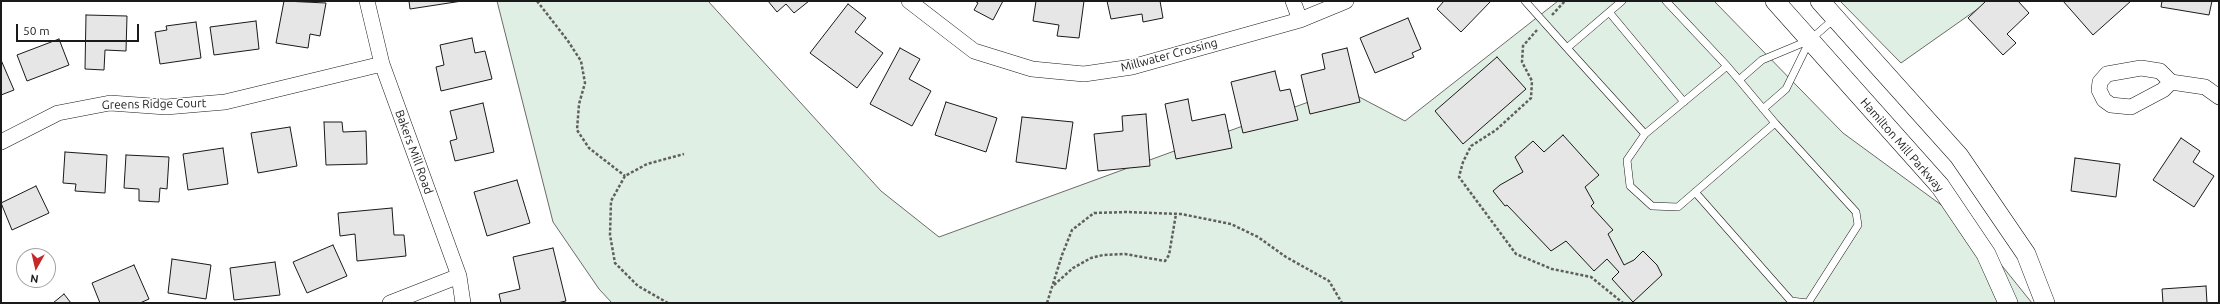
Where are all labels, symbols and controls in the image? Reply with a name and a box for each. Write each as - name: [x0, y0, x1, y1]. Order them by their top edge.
- scale bar: [18, 16, 141, 42]
- text: 50 m: [23, 24, 50, 37]
- street label: Millwater Crossing: [1119, 35, 1219, 75]
- street label: Hamilton Mill Parkway: [1857, 95, 1947, 195]
- street label: Greens Ridge Court: [102, 96, 206, 112]
- street label: Bakers Mill Road: [392, 108, 436, 196]
- north arrow: [16, 248, 56, 288]
- text: N: [30, 272, 39, 285]

